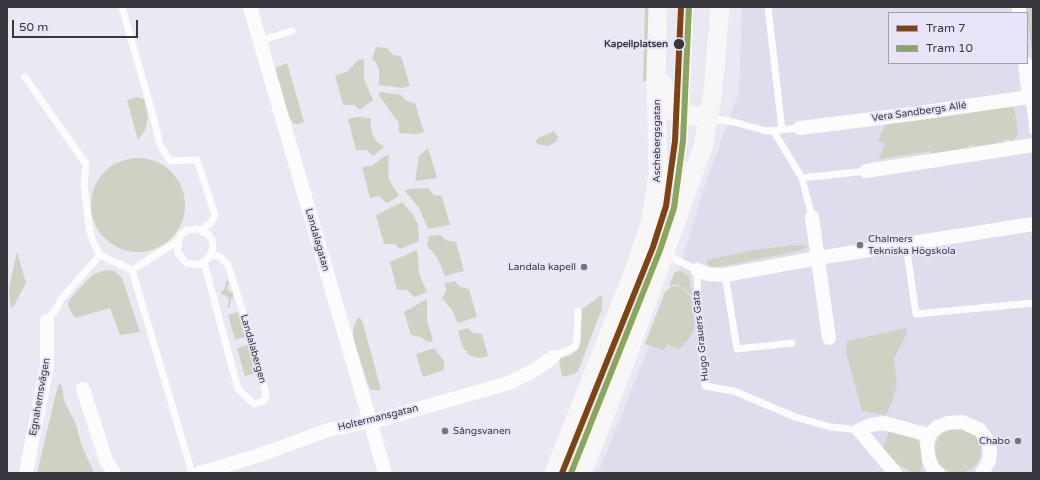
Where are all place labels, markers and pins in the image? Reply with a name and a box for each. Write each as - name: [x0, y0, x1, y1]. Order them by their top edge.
- marker: Kapellplatsen: [672, 37, 686, 51]
- place label: Kapellplatsen: [604, 38, 668, 50]
- place label: Chalmers Tekniska Högskola: [868, 233, 956, 256]
- marker: Chalmers Tekniska Högskola: [855, 240, 865, 250]
- place label: Landala kapell: [508, 261, 576, 273]
- marker: Landala kapell: [579, 262, 589, 272]
- place label: Sångsvanen: [453, 425, 511, 437]
- marker: Sångsvanen: [440, 426, 450, 436]
- place label: Chabo: [979, 435, 1010, 447]
- marker: Chabo: [1013, 436, 1023, 446]

